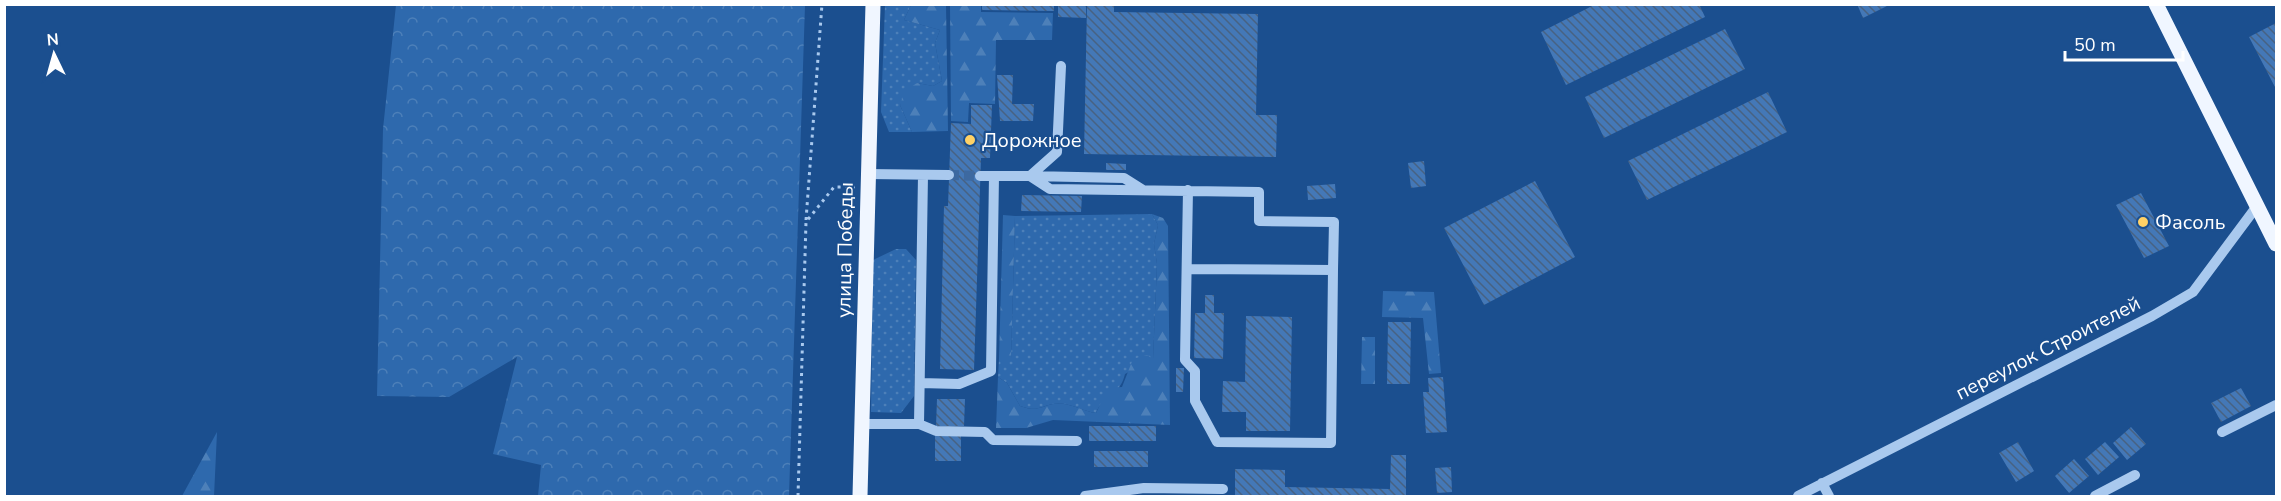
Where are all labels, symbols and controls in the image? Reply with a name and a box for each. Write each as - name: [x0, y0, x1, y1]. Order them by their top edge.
- north arrow: [24, 24, 84, 84]
- scale bar: [2065, 24, 2184, 62]
- text: N: [46, 29, 60, 52]
- text: 50 m: [2074, 33, 2116, 57]
- place label: Дорожное: [982, 127, 1082, 154]
- marker: Дорожное: [963, 133, 977, 147]
- street label: улица Победы: [830, 182, 860, 318]
- place label: Фасоль: [2155, 209, 2225, 236]
- marker: Фасоль: [2136, 215, 2150, 229]
- street label: переулок Строителей: [1951, 290, 2145, 406]

